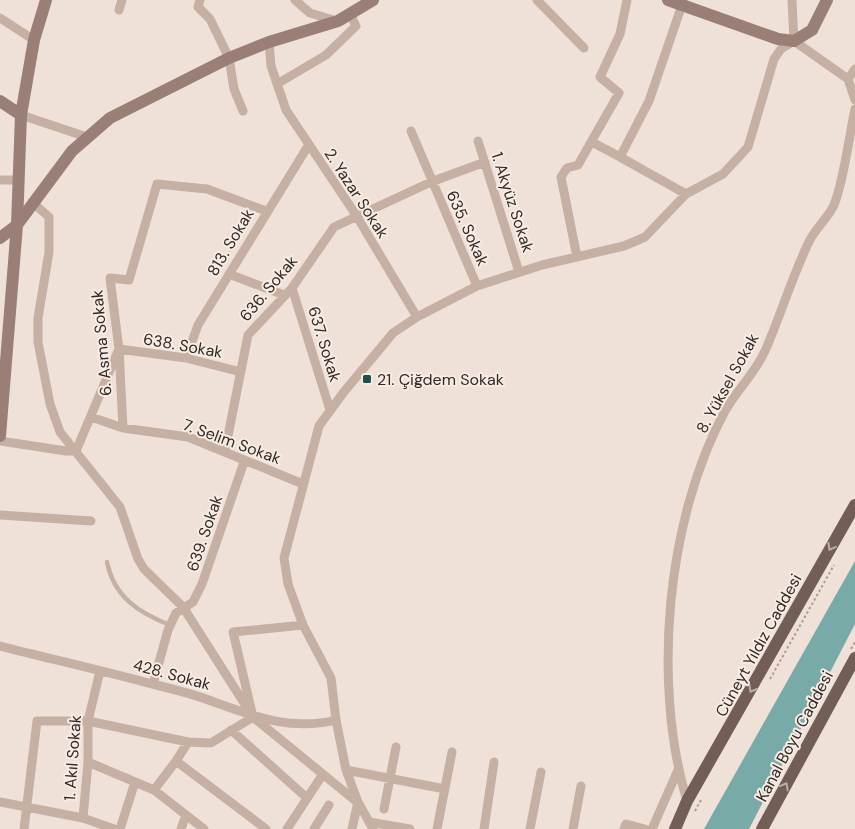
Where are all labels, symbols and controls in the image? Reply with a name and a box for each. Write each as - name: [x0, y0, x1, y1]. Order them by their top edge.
- street label: 2. Yazar Sokak: [320, 144, 393, 242]
- street label: 1. Akyüz Sokak: [486, 149, 539, 255]
- street label: 635. Sokak: [442, 187, 493, 269]
- street label: 813. Sokak: [202, 205, 259, 280]
- street label: 636. Sokak: [235, 251, 302, 326]
- street label: 6. Asma Sokak: [86, 289, 117, 397]
- street label: 637. Sokak: [303, 304, 346, 384]
- street label: 638. Sokak: [142, 328, 224, 363]
- street label: 8. Yüksel Sokak: [691, 330, 764, 437]
- place label: 21. Çiğdem Sokak: [377, 369, 504, 390]
- marker: 21. Çiğdem Sokak: [361, 373, 373, 385]
- street label: 7. Selim Sokak: [180, 414, 284, 469]
- street label: 639. Sokak: [182, 492, 227, 574]
- one-way arrow: [828, 542, 838, 551]
- street label: Cüneyt Yıldız Caddesi: [710, 570, 806, 720]
- street label: 428. Sokak: [131, 654, 213, 695]
- street label: Kanal Boyu Caddesi: [751, 667, 838, 805]
- one-way arrow: [748, 684, 758, 693]
- street label: 1. Akıl Sokak: [59, 714, 86, 802]
- one-way arrow: [779, 782, 789, 791]

